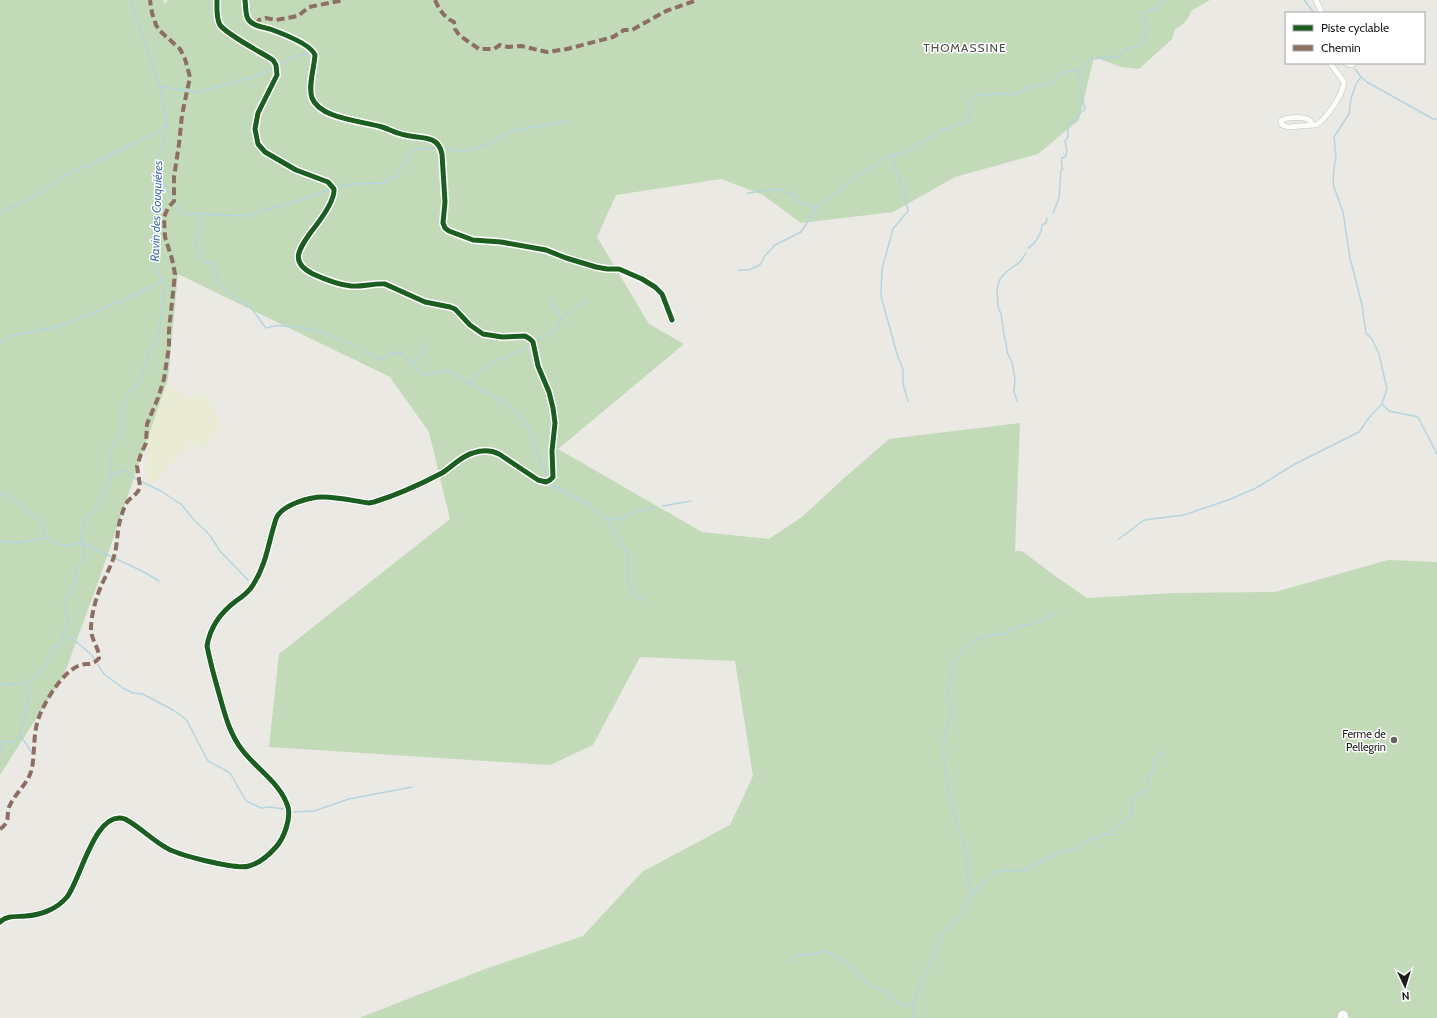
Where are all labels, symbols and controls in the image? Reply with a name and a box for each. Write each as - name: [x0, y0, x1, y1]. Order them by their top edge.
- legend: [1285, 12, 1425, 64]
- text: Piste cyclable: [1321, 20, 1389, 35]
- district label: THOMASSINE: [923, 40, 1007, 55]
- text: Chemin: [1321, 40, 1361, 55]
- water label: Ravin des Couquiéres: [147, 160, 165, 262]
- place label: Ferme de Pellegrin: [1342, 727, 1386, 754]
- marker: Ferme de Pellegrin: [1389, 735, 1399, 745]
- north arrow: [1385, 966, 1425, 1006]
- text: N: [1401, 989, 1410, 1003]

